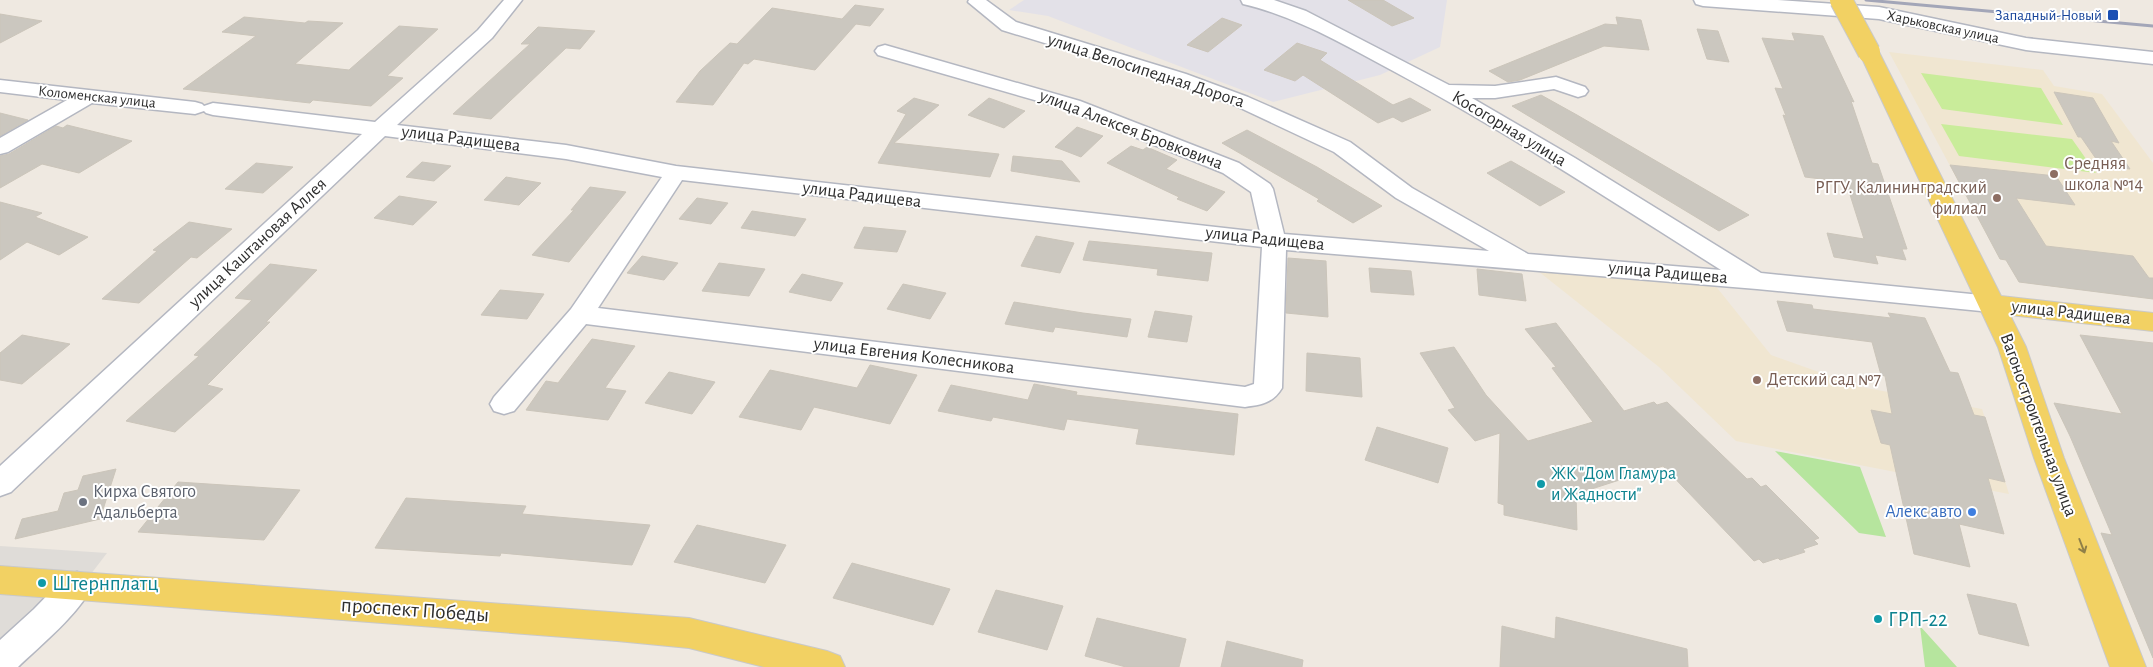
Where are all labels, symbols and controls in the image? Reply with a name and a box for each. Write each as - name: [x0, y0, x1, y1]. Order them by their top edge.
- street label: Харьковская улица: [1885, 8, 2001, 46]
- place label: Западный-Новый: [1995, 8, 2102, 23]
- marker: Западный-Новый: [2106, 8, 2120, 22]
- street label: улица Велосипедная Дорога: [1044, 30, 1247, 111]
- street label: Коломенская улица: [37, 83, 157, 111]
- street label: улица Алексея Бровковича: [1036, 86, 1225, 173]
- street label: Косогорная улица: [1449, 88, 1569, 170]
- street label: улица Радищева: [400, 123, 521, 155]
- place label: Средняя школа №14: [2064, 155, 2144, 194]
- marker: Средняя школа №14: [2048, 168, 2060, 180]
- street label: улица Каштановая Аллея: [185, 175, 330, 312]
- street label: улица Радищева: [801, 179, 922, 211]
- place label: РГГУ. Калининградский филиал: [1815, 179, 1987, 218]
- marker: РГГУ. Калининградский филиал: [1991, 192, 2003, 204]
- street label: улица Радищева: [1204, 224, 1325, 254]
- street label: улица Радищева: [1607, 259, 1728, 287]
- street label: улица Радищева: [2010, 298, 2131, 328]
- street label: Вагоностроительная улица: [1996, 331, 2080, 519]
- street label: улица Евгения Колесникова: [812, 335, 1015, 377]
- place label: Детский сад №7: [1767, 371, 1881, 389]
- marker: Детский сад №7: [1751, 374, 1763, 386]
- place label: ЖК "Дом Гламура и Жадности": [1551, 465, 1676, 504]
- marker: ЖК "Дом Гламура и Жадности": [1535, 478, 1547, 490]
- place label: Кирха Святого Адальберта: [93, 483, 196, 522]
- marker: Кирха Святого Адальберта: [77, 496, 89, 508]
- place label: Алекс авто: [1885, 503, 1962, 521]
- marker: Алекс авто: [1966, 506, 1978, 518]
- one-way arrow: [2078, 538, 2087, 553]
- place label: Штернплатц: [52, 573, 159, 594]
- marker: Штернплатц: [36, 577, 48, 589]
- street label: проспект Победы: [340, 594, 490, 626]
- place label: ГРП-22: [1888, 609, 1948, 630]
- marker: ГРП-22: [1872, 613, 1884, 625]

